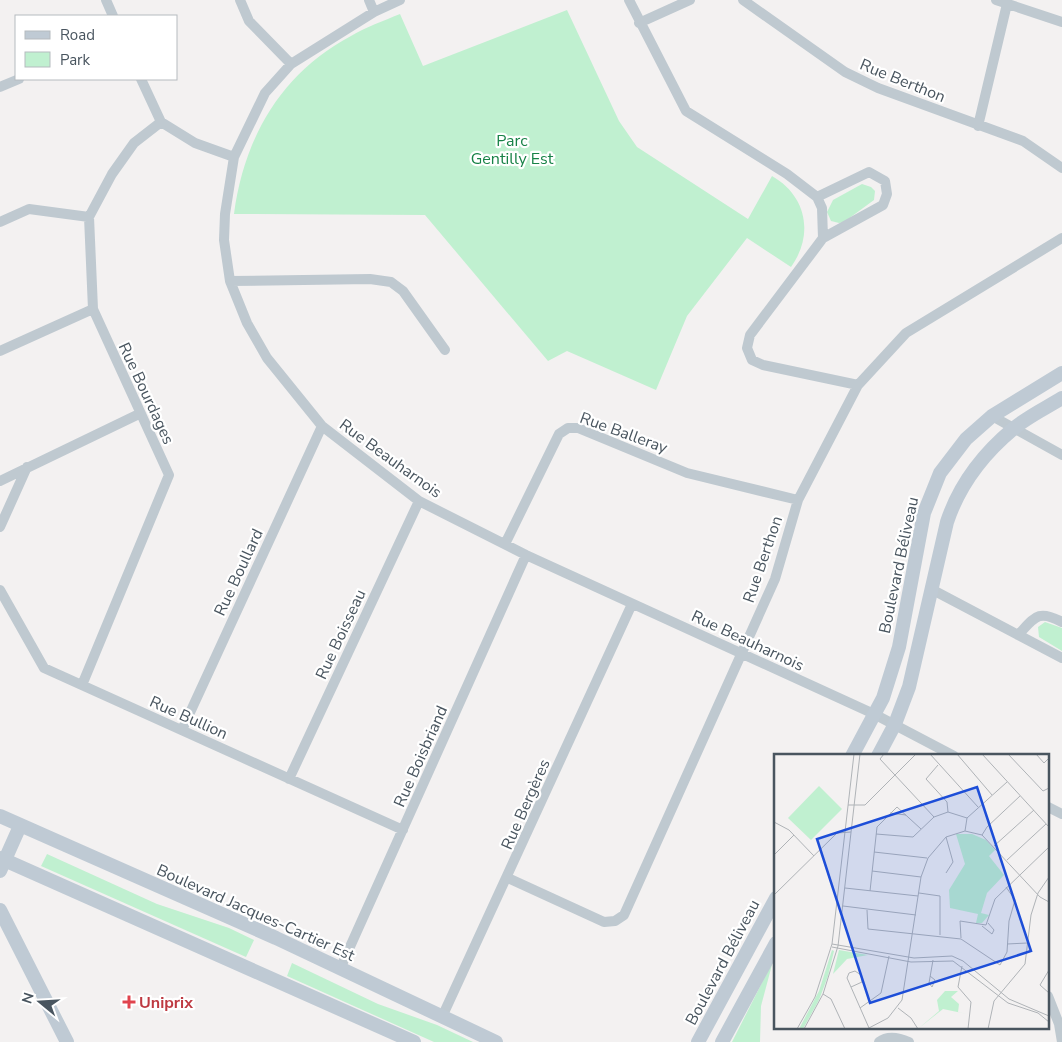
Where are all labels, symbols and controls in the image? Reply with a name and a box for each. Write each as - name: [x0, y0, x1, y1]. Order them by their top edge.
- legend: [15, 15, 178, 80]
- text: Road: [60, 25, 95, 45]
- text: Park: [60, 50, 90, 70]
- street label: Rue Berthon: [857, 54, 949, 108]
- park label: Parc Gentilly Est: [471, 130, 554, 170]
- street label: Rue Bourdages: [113, 339, 179, 448]
- street label: Rue Balleray: [577, 407, 671, 459]
- street label: Rue Beauharnois: [335, 414, 446, 503]
- street label: Boulevard Béliveau: [874, 495, 924, 636]
- street label: Rue Berthon: [738, 513, 788, 606]
- street label: Rue Boullard: [209, 525, 269, 620]
- street label: Rue Boisseau: [310, 586, 371, 683]
- street label: Rue Beauharnois: [688, 605, 807, 677]
- street label: Rue Bullion: [146, 691, 231, 745]
- street label: Rue Boisbriand: [389, 702, 453, 811]
- inset map: [774, 754, 1050, 1030]
- street label: Rue Bergères: [496, 756, 556, 853]
- street label: Boulevard Jacques-Cartier Est: [153, 859, 359, 967]
- street label: Boulevard Béliveau: [680, 896, 765, 1029]
- north arrow: [15, 977, 65, 1027]
- text: N: [17, 990, 39, 1006]
- place label: Uniprix: [139, 992, 193, 1014]
- marker: Uniprix: [123, 996, 135, 1008]

